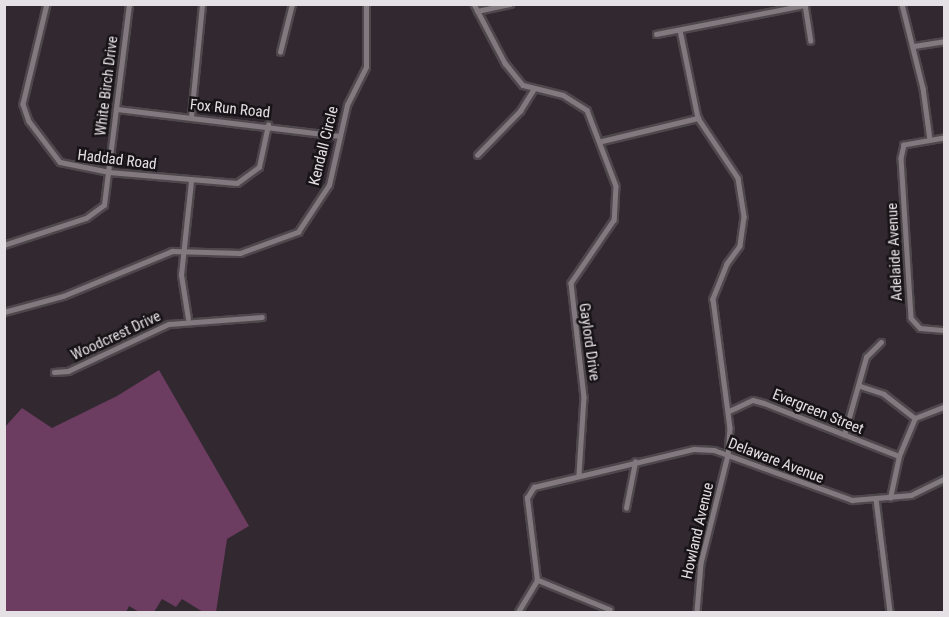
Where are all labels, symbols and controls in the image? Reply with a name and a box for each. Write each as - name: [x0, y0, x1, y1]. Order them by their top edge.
- street label: White Birch Drive: [92, 35, 122, 137]
- street label: Fox Run Road: [189, 96, 271, 122]
- street label: Kendall Circle: [305, 105, 343, 187]
- street label: Haddad Road: [76, 146, 158, 174]
- street label: Adelaide Avenue: [883, 202, 907, 302]
- street label: Gaylord Drive: [575, 302, 603, 382]
- street label: Woodcrest Drive: [68, 307, 164, 365]
- street label: Evergreen Street: [770, 386, 866, 438]
- street label: Delaware Avenue: [726, 434, 826, 488]
- street label: Howland Avenue: [678, 481, 718, 581]

